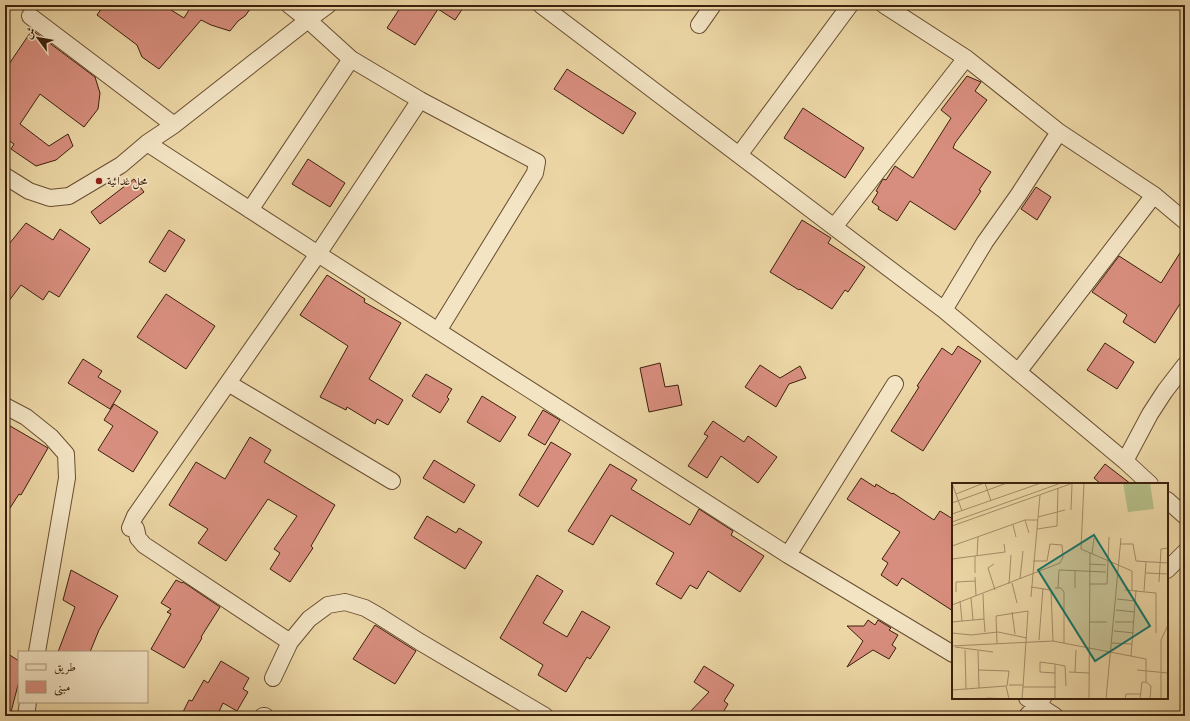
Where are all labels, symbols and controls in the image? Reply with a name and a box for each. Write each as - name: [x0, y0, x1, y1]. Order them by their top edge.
- north arrow: [18, 18, 58, 58]
- text: ش: [22, 25, 39, 42]
- place label: محل غدائية: [107, 174, 148, 190]
- marker: محل غدائية: [94, 176, 104, 186]
- inset map: [952, 483, 1168, 699]
- legend: [18, 651, 148, 703]
- text: طريق: [54, 660, 76, 675]
- text: مبنى: [54, 680, 70, 696]

